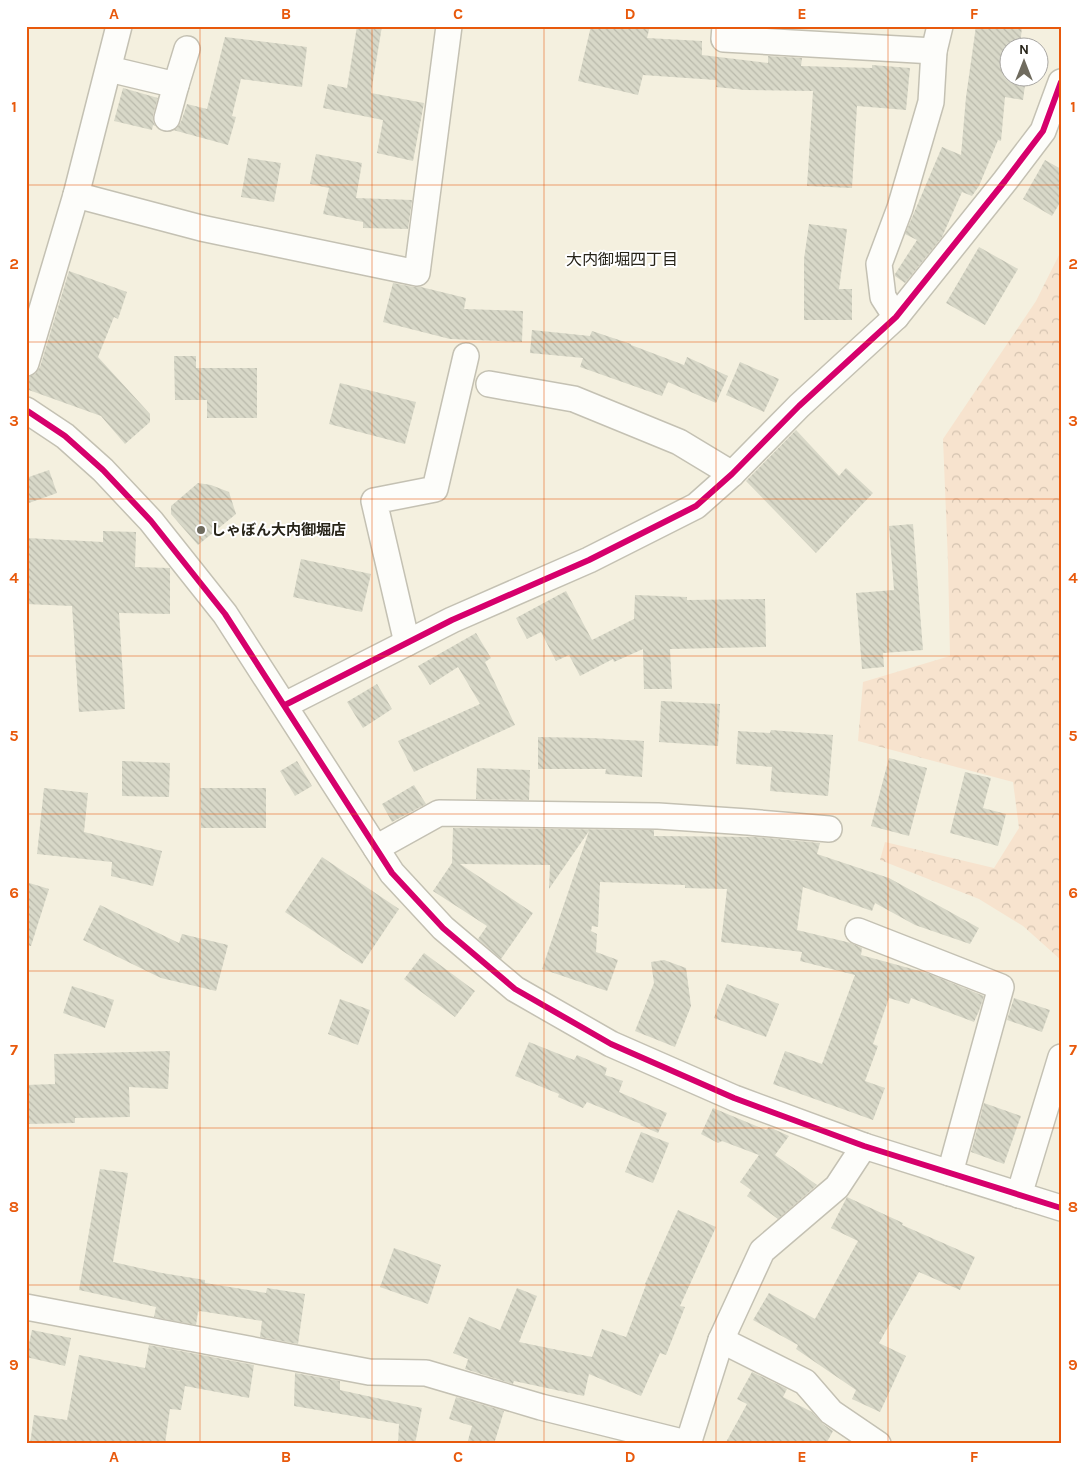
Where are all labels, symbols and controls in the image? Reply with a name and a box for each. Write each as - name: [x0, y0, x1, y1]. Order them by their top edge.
- text: A: [109, 4, 119, 23]
- text: B: [281, 4, 291, 23]
- text: C: [453, 4, 463, 23]
- text: D: [625, 4, 636, 23]
- text: E: [797, 4, 807, 23]
- text: F: [970, 4, 979, 23]
- north arrow: [1000, 38, 1050, 88]
- text: N: [1019, 41, 1029, 58]
- text: 1: [11, 97, 17, 116]
- text: 1: [1070, 97, 1076, 116]
- district label: 大内御堀四丁目: [566, 250, 678, 269]
- text: 2: [9, 254, 19, 273]
- text: 2: [1068, 254, 1078, 273]
- text: 3: [9, 411, 19, 430]
- text: 3: [1068, 411, 1078, 430]
- place label: しゃぼん大内御堀店: [211, 521, 346, 539]
- marker: しゃぼん大内御堀店: [195, 524, 207, 536]
- text: 4: [9, 568, 19, 587]
- text: 4: [1068, 568, 1078, 587]
- text: 5: [9, 726, 19, 745]
- text: 5: [1068, 726, 1078, 745]
- text: 6: [9, 883, 19, 902]
- text: 6: [1068, 883, 1078, 902]
- text: 7: [10, 1040, 18, 1059]
- text: 7: [1069, 1040, 1077, 1059]
- text: 8: [9, 1197, 19, 1216]
- text: 8: [1068, 1197, 1078, 1216]
- text: 9: [9, 1355, 19, 1374]
- text: 9: [1068, 1355, 1078, 1374]
- text: A: [109, 1447, 119, 1466]
- text: B: [281, 1447, 291, 1466]
- text: C: [453, 1447, 463, 1466]
- text: D: [625, 1447, 636, 1466]
- text: E: [797, 1447, 807, 1466]
- text: F: [970, 1447, 979, 1466]

